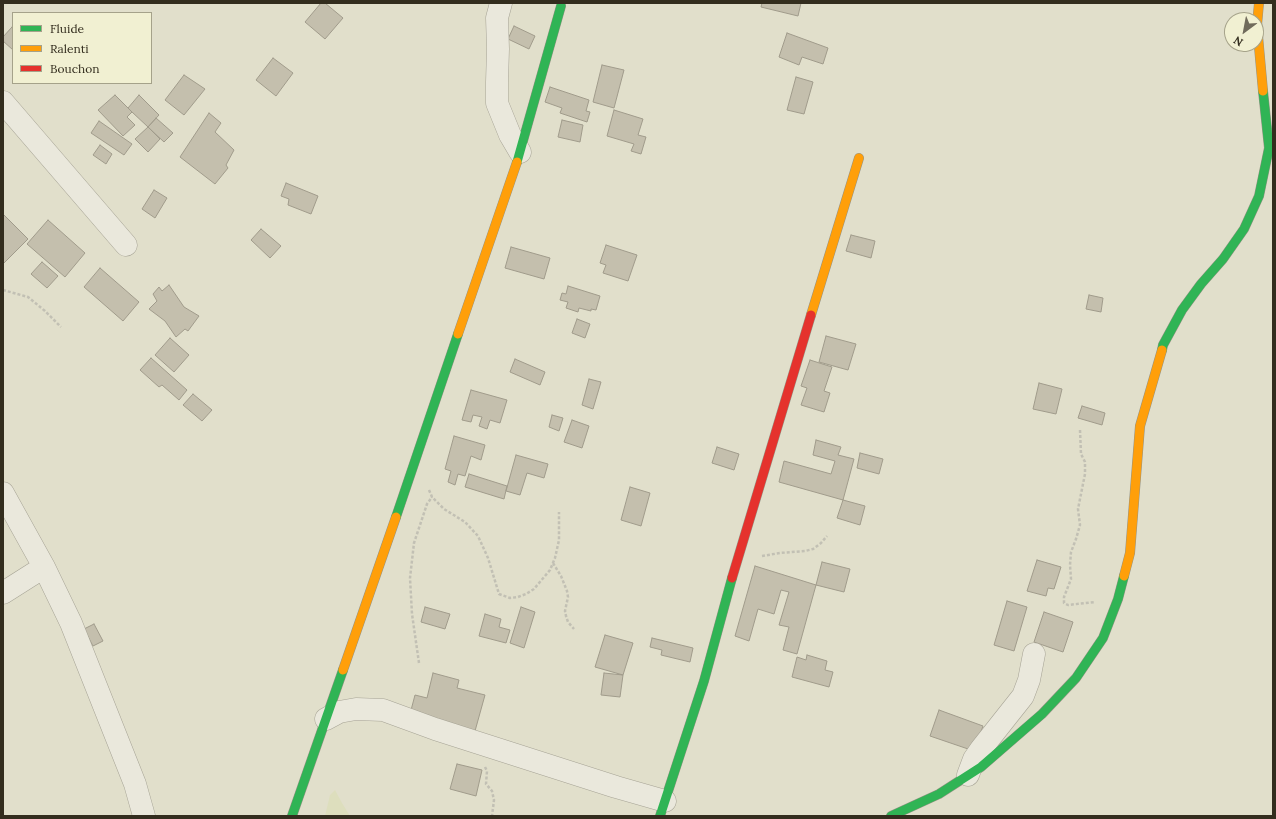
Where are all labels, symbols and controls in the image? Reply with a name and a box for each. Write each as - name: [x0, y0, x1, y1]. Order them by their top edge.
- legend: [12, 12, 152, 84]
- north arrow: [1224, 12, 1264, 52]
- text: Fluide: [50, 21, 84, 36]
- text: N: [1231, 33, 1245, 50]
- text: Ralenti: [50, 41, 89, 56]
- text: Bouchon: [50, 61, 100, 76]

